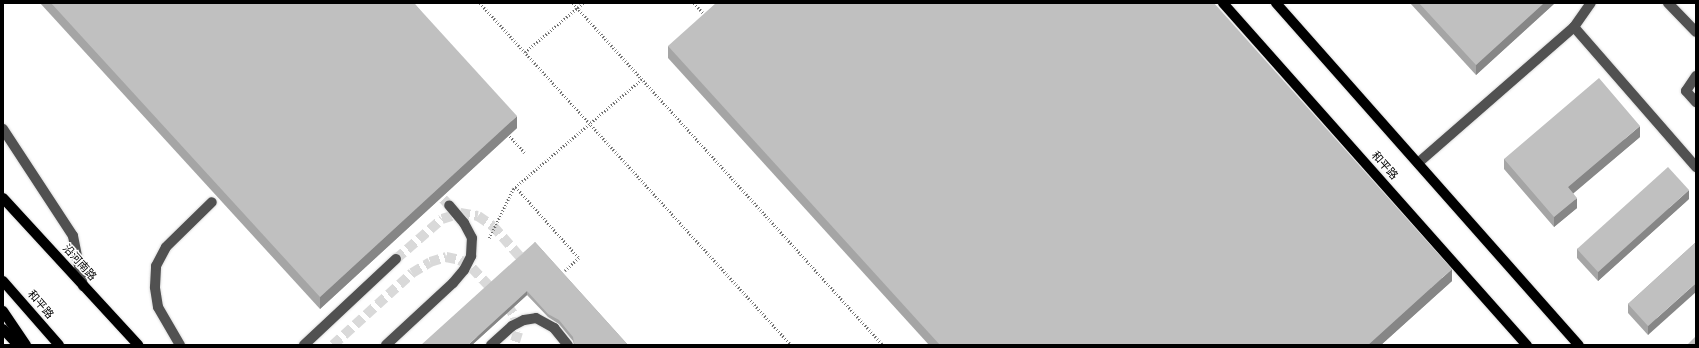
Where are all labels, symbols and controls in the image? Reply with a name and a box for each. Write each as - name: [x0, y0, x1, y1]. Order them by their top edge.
- street label: 和平路: [1368, 149, 1400, 183]
- street label: 沿河南路: [59, 242, 99, 284]
- street label: 和平路: [24, 288, 56, 322]

